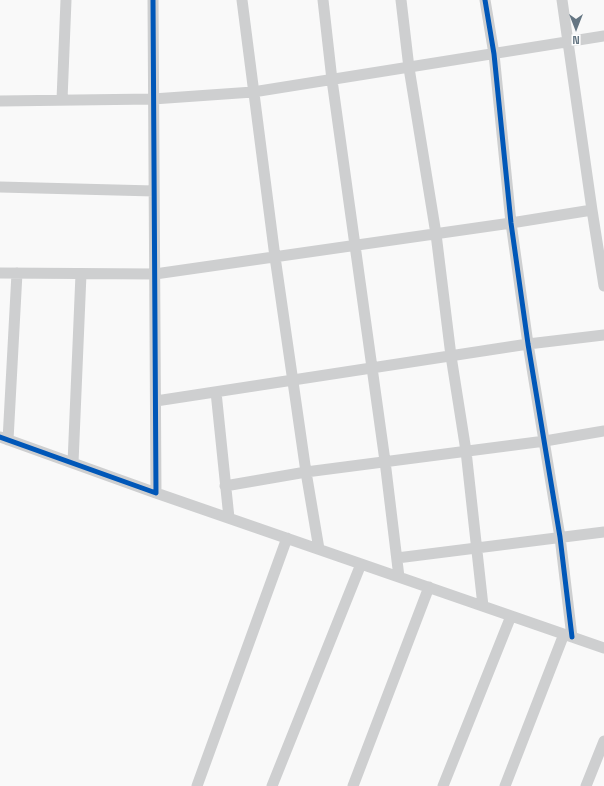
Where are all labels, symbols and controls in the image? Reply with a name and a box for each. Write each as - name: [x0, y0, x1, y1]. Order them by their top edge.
- north arrow: [556, 8, 596, 48]
- text: N: [572, 33, 580, 47]

